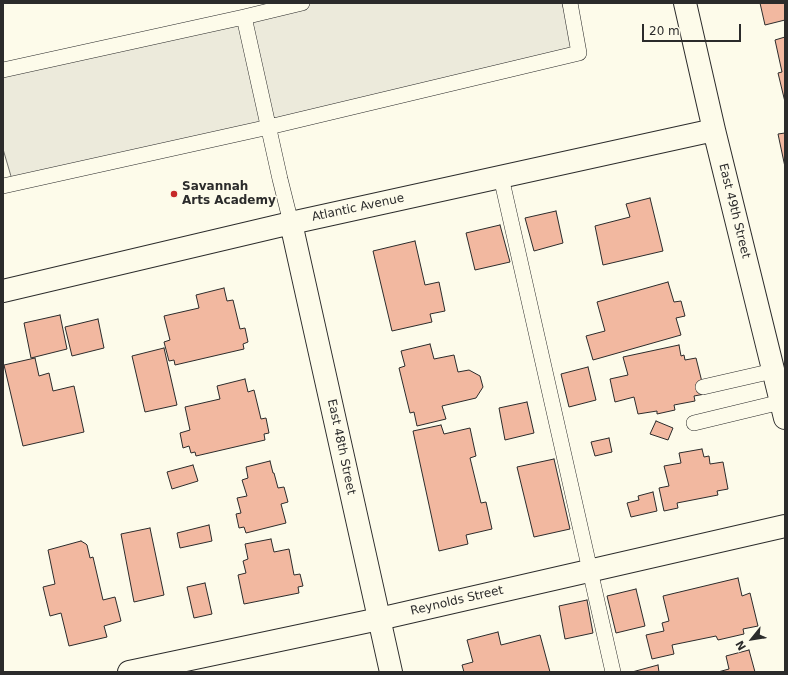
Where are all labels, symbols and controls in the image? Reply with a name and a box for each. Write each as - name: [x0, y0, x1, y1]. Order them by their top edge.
- scale bar: [644, 16, 743, 42]
- text: 20 m: [649, 24, 680, 38]
- street label: East 49th Street: [715, 162, 753, 260]
- place label: Savannah Arts Academy: [182, 180, 276, 208]
- marker: Savannah Arts Academy: [169, 189, 179, 199]
- street label: Atlantic Avenue: [311, 191, 405, 225]
- street label: East 48th Street: [324, 398, 358, 496]
- street label: Reynolds Street: [409, 583, 505, 619]
- north arrow: [732, 619, 772, 659]
- text: N: [733, 638, 749, 652]

